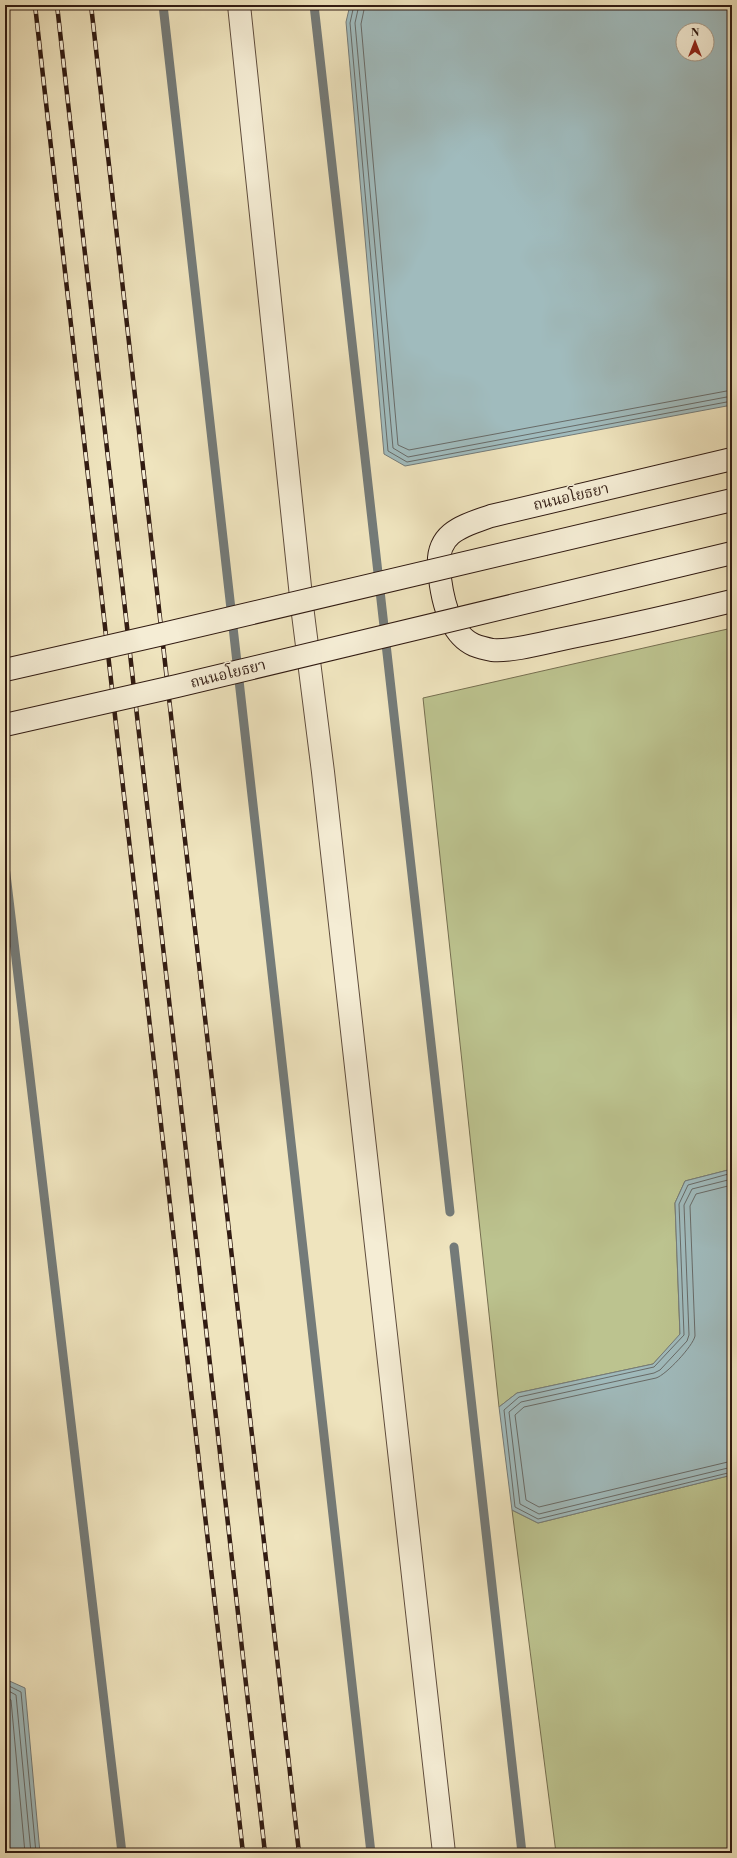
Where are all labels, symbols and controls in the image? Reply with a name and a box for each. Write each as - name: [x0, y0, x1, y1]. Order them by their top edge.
- north arrow: [675, 22, 715, 62]
- text: N: [691, 26, 700, 40]
- street label: ถนนอโยธยา: [531, 477, 611, 515]
- street label: ถนนอโยธยา: [188, 654, 268, 693]

